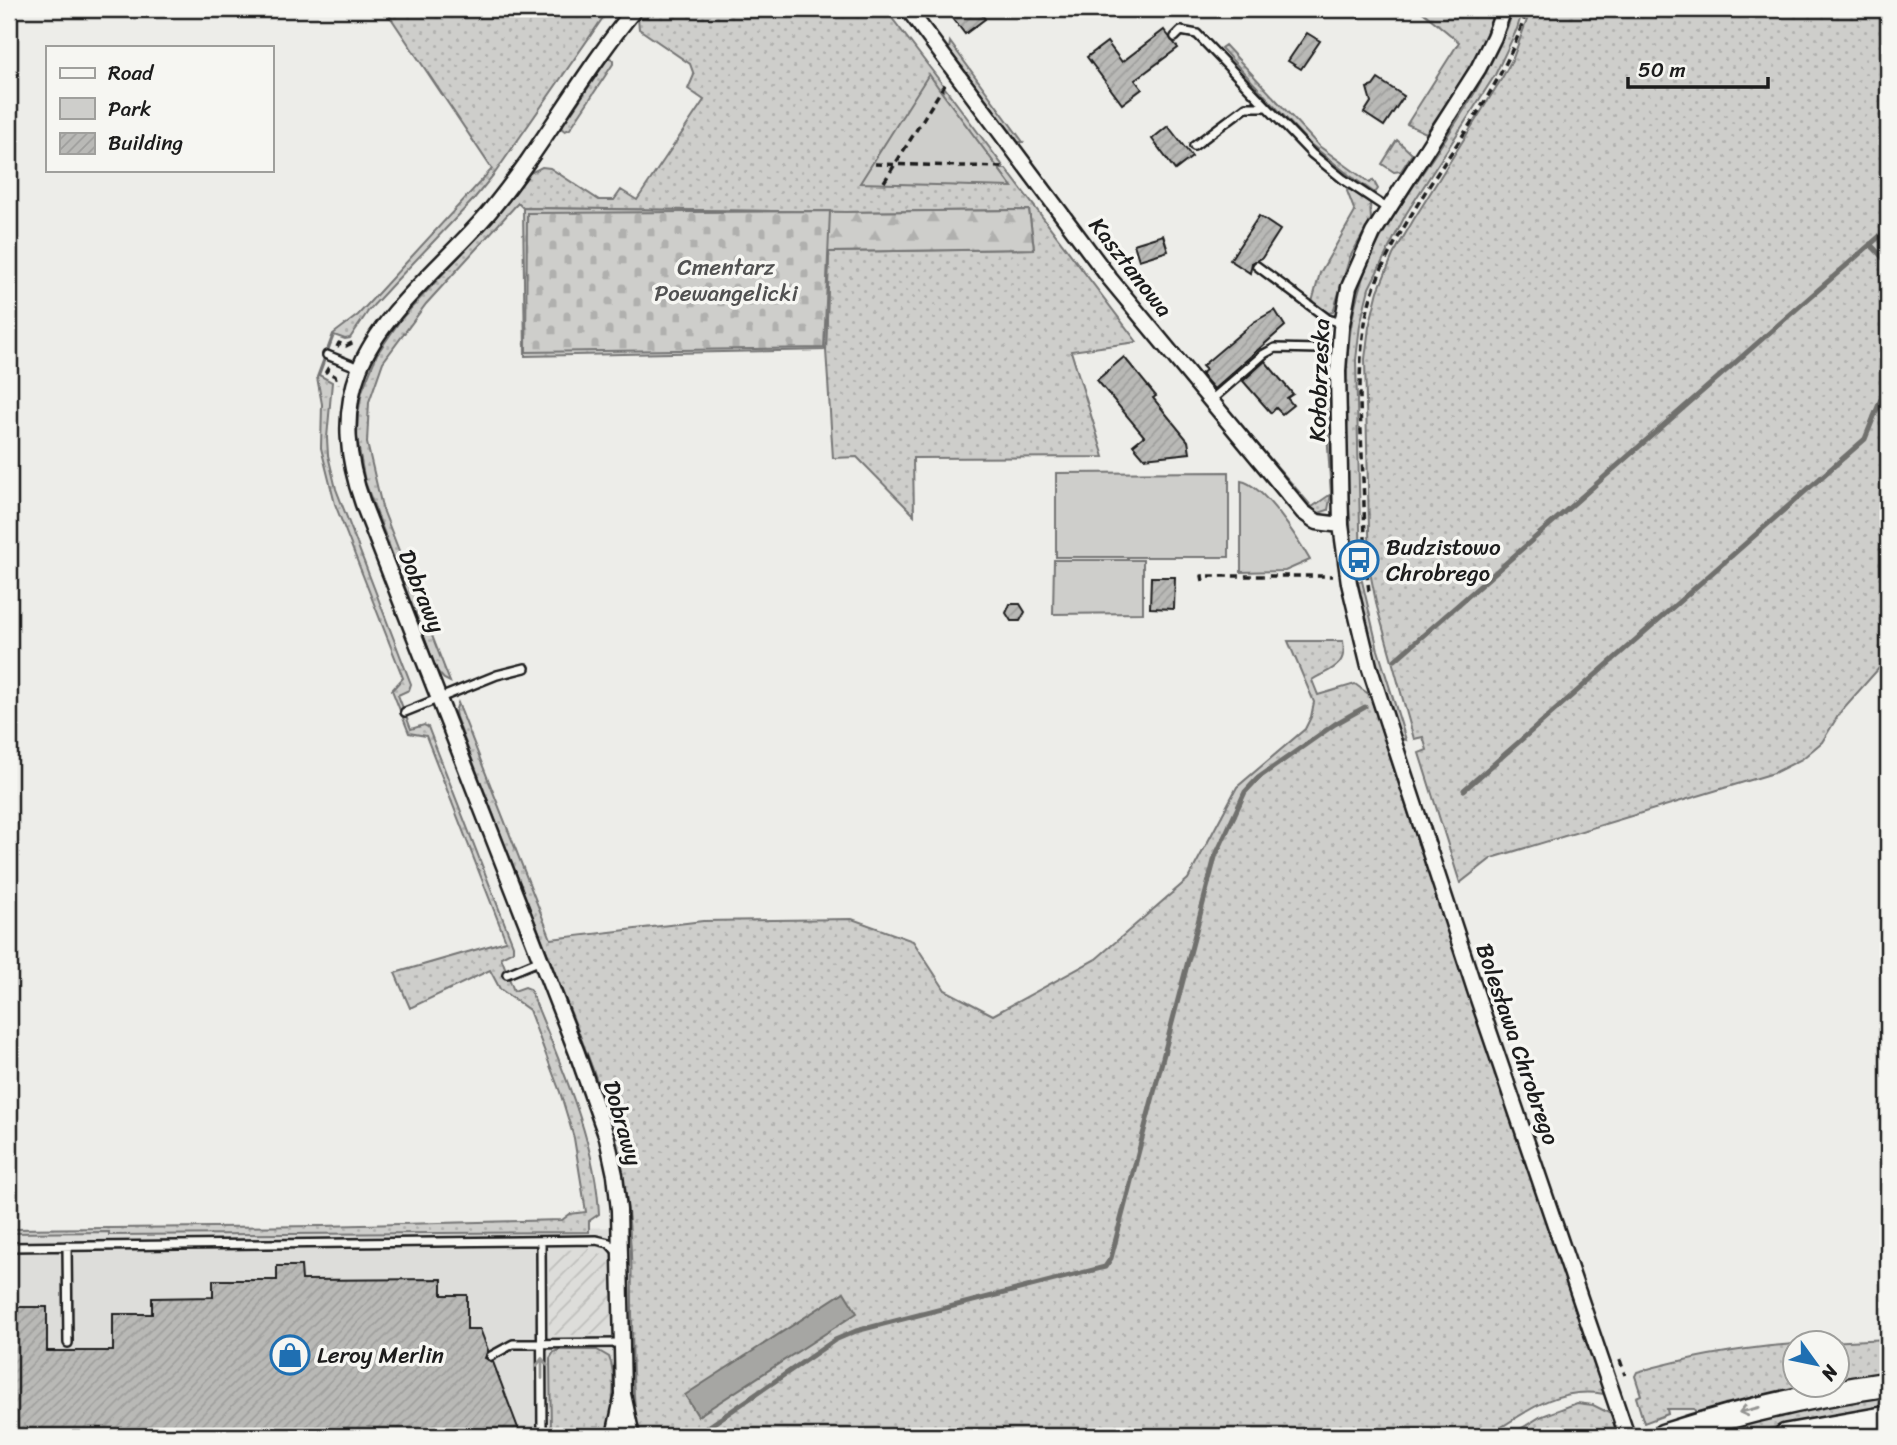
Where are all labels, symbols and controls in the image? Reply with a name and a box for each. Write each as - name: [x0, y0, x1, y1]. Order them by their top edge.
- legend: [46, 46, 273, 172]
- scale bar: [1628, 46, 1768, 90]
- text: 50 m: [1638, 51, 1686, 89]
- text: Road: [108, 54, 155, 92]
- text: Park: [108, 90, 151, 128]
- text: Building: [108, 124, 184, 162]
- street label: Kasztanowa: [1078, 208, 1183, 327]
- park label: Cmentarz Poewangelicki: [654, 247, 798, 314]
- street label: Kołobrzeska: [1297, 318, 1342, 442]
- place label: Budzistowo Chrobrego: [1386, 527, 1501, 594]
- bus stop icon: Budzistowo Chrobrego: [1338, 539, 1380, 581]
- street label: Dobrawy: [386, 543, 457, 639]
- street label: Bolesława Chrobrego: [1464, 938, 1571, 1151]
- street label: Dobrawy: [591, 1076, 654, 1171]
- north arrow: [1782, 1330, 1852, 1400]
- shop icon: Leroy Merlin: [269, 1334, 311, 1376]
- place label: Leroy Merlin: [317, 1335, 444, 1376]
- one-way arrow: [535, 1357, 549, 1380]
- text: N: [1812, 1358, 1848, 1388]
- one-way arrow: [1738, 1404, 1761, 1417]

